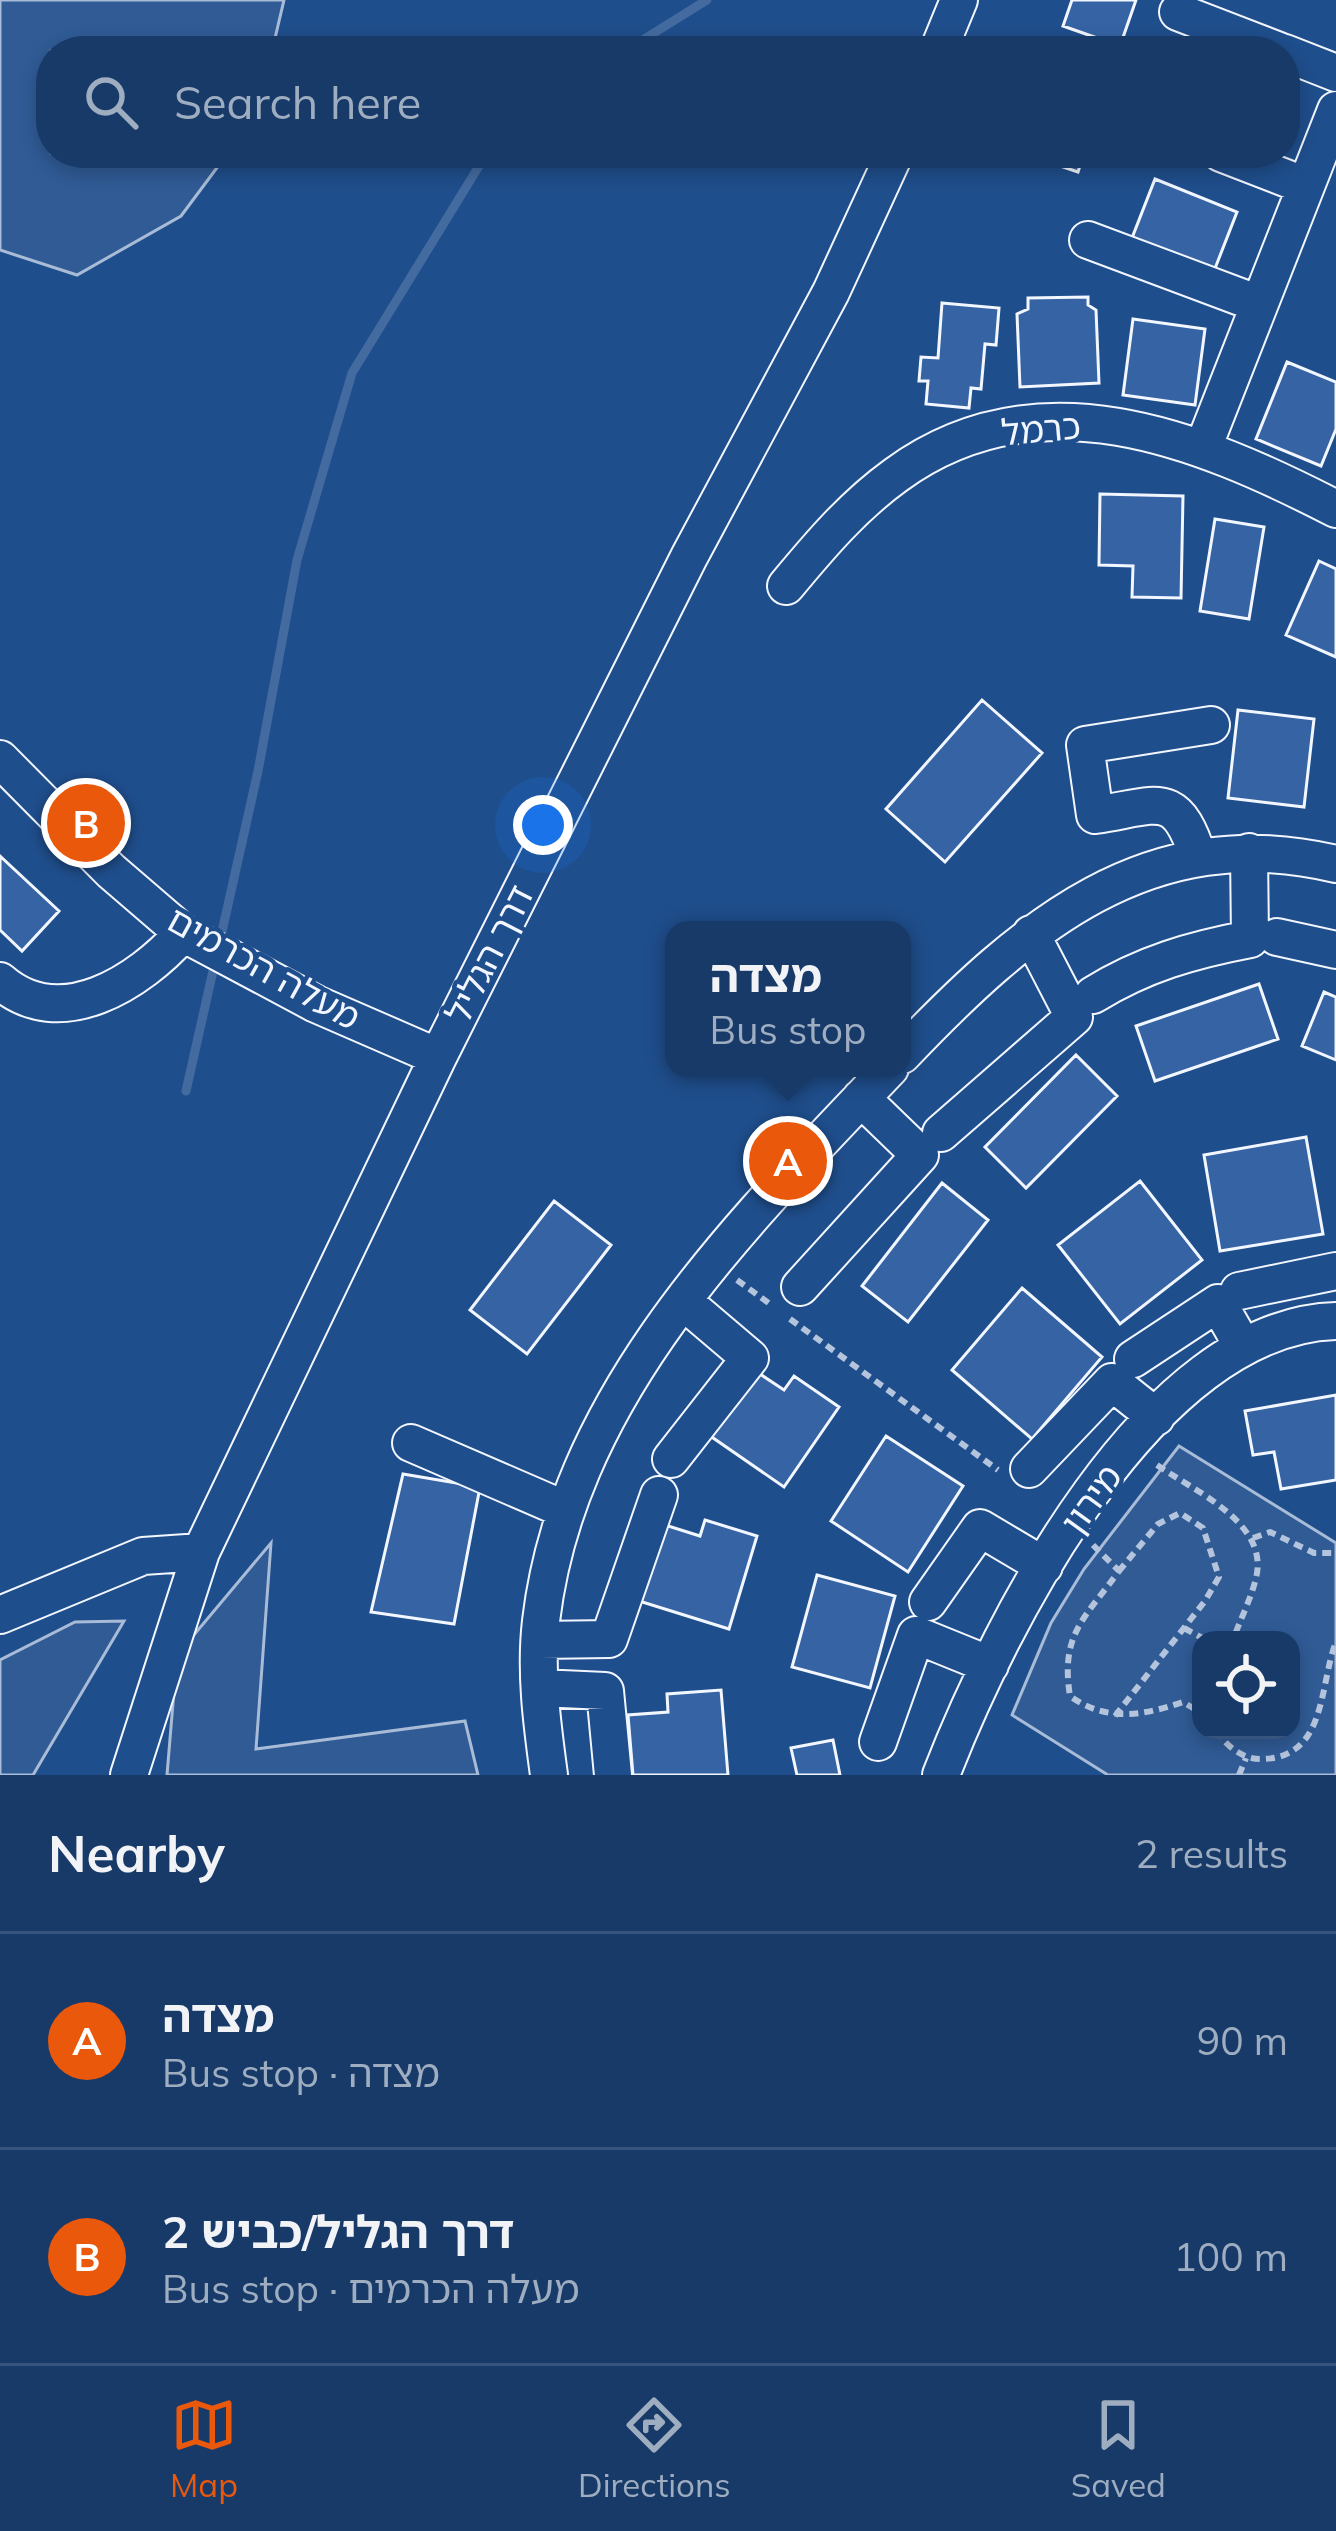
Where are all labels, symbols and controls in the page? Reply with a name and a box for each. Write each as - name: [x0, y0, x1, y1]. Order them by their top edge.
- search box: [36, 36, 1300, 168]
- icon: search: [78, 69, 144, 135]
- text: Search here: [174, 74, 421, 130]
- street label: כרמל: [999, 403, 1083, 454]
- pin: B: [47, 778, 125, 868]
- your location: [513, 795, 573, 855]
- street label: דרך הגליל: [435, 877, 542, 1030]
- street label: מעלה הכרמים: [160, 896, 369, 1039]
- popup: [665, 921, 911, 1077]
- text: מצדה: [710, 947, 822, 1003]
- text: Bus stop: [710, 1005, 866, 1054]
- pin: A: [749, 1116, 827, 1206]
- street label: מירון: [1050, 1455, 1131, 1542]
- map controls: [1192, 1631, 1300, 1739]
- button: locate: [1192, 1631, 1300, 1739]
- text: Nearby: [48, 1821, 225, 1885]
- text: 2 results: [1135, 1829, 1288, 1878]
- text: מצדה: [162, 1987, 274, 2043]
- text: A: [72, 2016, 102, 2065]
- text: 90 m: [1197, 2016, 1288, 2065]
- text: Bus stop · מצדה: [162, 2048, 440, 2097]
- text: דרך הגליל/כביש 2: [162, 2203, 514, 2259]
- text: B: [74, 2232, 100, 2281]
- text: 100 m: [1173, 2232, 1288, 2281]
- text: Bus stop · מעלה הכרמים: [162, 2264, 579, 2313]
- tab: Map: [170, 2392, 238, 2505]
- tab: Directions: [578, 2392, 731, 2505]
- tab: Saved: [1071, 2392, 1166, 2505]

